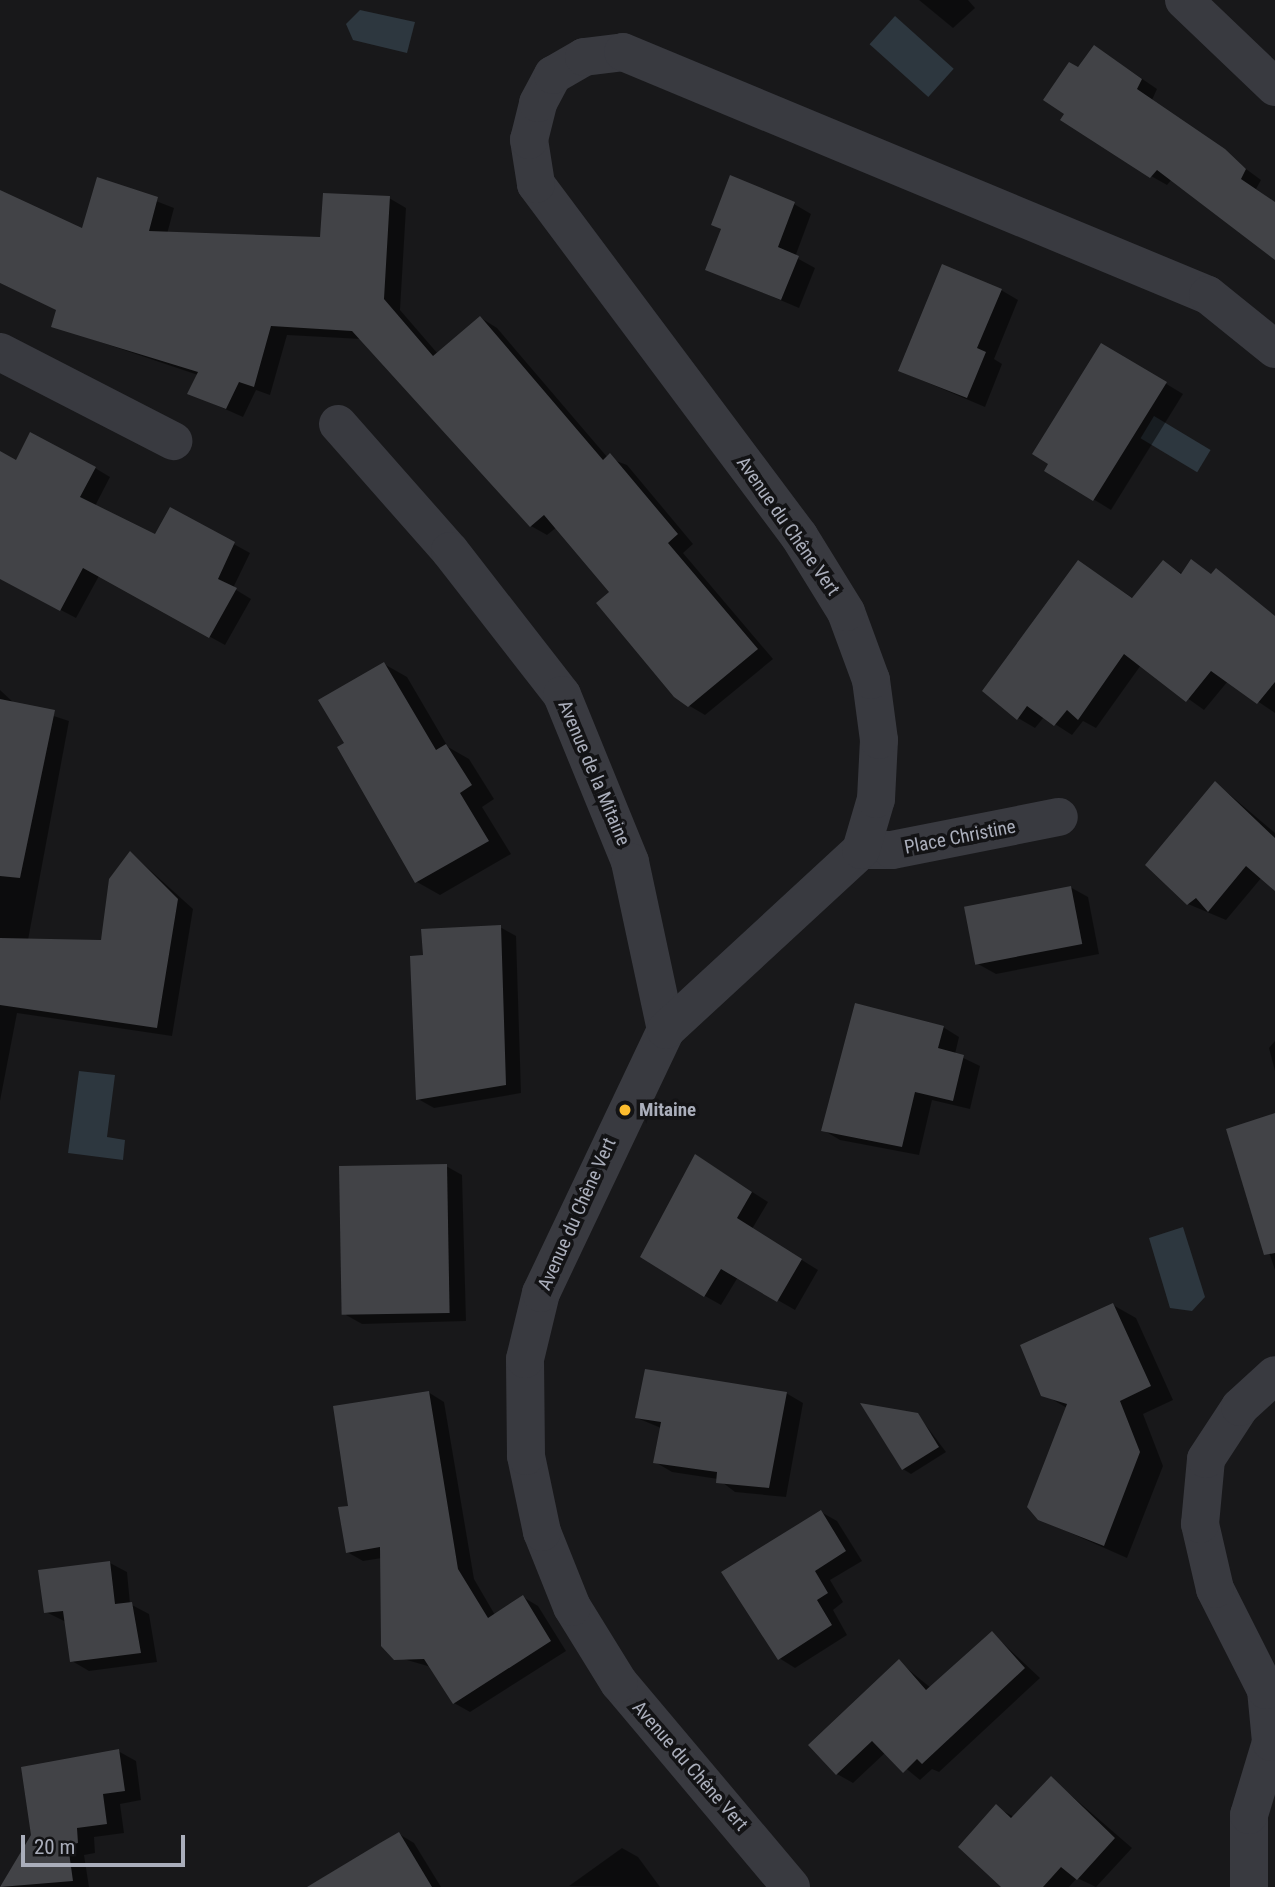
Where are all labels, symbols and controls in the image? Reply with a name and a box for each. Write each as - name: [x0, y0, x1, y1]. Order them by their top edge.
- street label: Avenue du Chêne Vert: [732, 452, 844, 600]
- street label: Avenue de la Mitaine: [553, 697, 635, 849]
- street label: Place Christine: [902, 815, 1018, 859]
- place label: Mitaine: [639, 1099, 696, 1121]
- marker: Mitaine: [617, 1102, 633, 1118]
- street label: Avenue du Chêne Vert: [533, 1134, 621, 1294]
- street label: Avenue du Chêne Vert: [627, 1696, 753, 1836]
- scale bar: [24, 1820, 189, 1864]
- text: 20 m: [34, 1835, 75, 1859]

